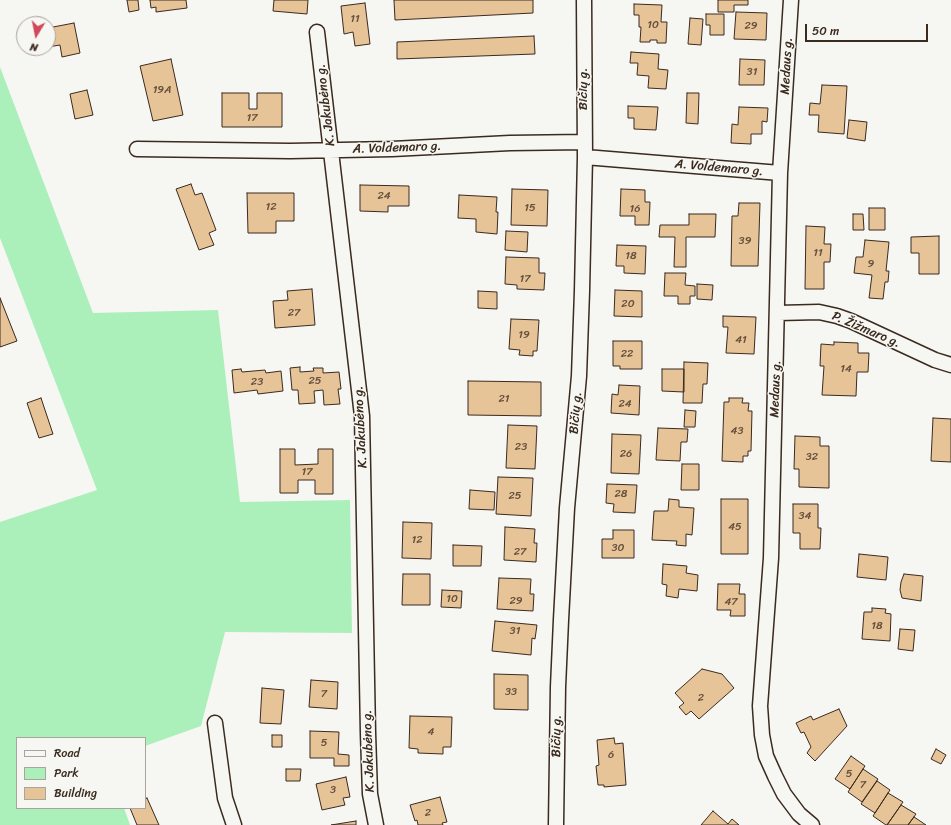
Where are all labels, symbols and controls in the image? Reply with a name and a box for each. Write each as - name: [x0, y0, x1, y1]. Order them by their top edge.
- house number: 11: [350, 12, 360, 26]
- north arrow: [16, 16, 56, 56]
- scale bar: [807, 16, 930, 42]
- house number: 10: [647, 18, 659, 32]
- house number: 29: [744, 19, 758, 33]
- text: 50 m: [812, 20, 839, 42]
- text: N: [29, 37, 39, 57]
- street label: Medaus g.: [778, 37, 796, 95]
- street label: K. Jakubėno g.: [313, 63, 339, 147]
- house number: 31: [747, 65, 757, 79]
- street label: Bičių g.: [576, 68, 592, 110]
- house number: 19A: [153, 83, 171, 97]
- house number: 17: [247, 111, 257, 125]
- street label: A. Voldemaro g.: [352, 139, 442, 157]
- street label: A. Voldemaro g.: [674, 156, 764, 180]
- house number: 24: [377, 189, 391, 203]
- house number: 12: [265, 200, 277, 214]
- house number: 15: [524, 201, 536, 215]
- house number: 16: [630, 202, 640, 216]
- house number: 39: [739, 234, 751, 248]
- house number: 11: [813, 246, 823, 260]
- house number: 18: [625, 249, 637, 263]
- house number: 9: [868, 257, 874, 271]
- house number: 17: [520, 272, 530, 286]
- house number: 20: [621, 297, 635, 311]
- house number: 27: [288, 306, 300, 320]
- street label: P. Žižmaro g.: [829, 309, 903, 351]
- house number: 19: [518, 328, 530, 342]
- house number: 41: [735, 333, 747, 347]
- house number: 22: [621, 347, 633, 361]
- street label: Medaus g.: [767, 360, 785, 418]
- house number: 14: [840, 362, 852, 376]
- house number: 25: [308, 374, 322, 388]
- house number: 23: [251, 375, 263, 389]
- street label: K. Jakubėno g.: [351, 385, 371, 469]
- street label: Bičių g.: [566, 391, 586, 435]
- house number: 21: [498, 392, 510, 406]
- house number: 24: [618, 397, 632, 411]
- house number: 43: [731, 424, 743, 438]
- house number: 23: [515, 440, 527, 454]
- house number: 26: [620, 447, 632, 461]
- house number: 32: [806, 450, 818, 464]
- house number: 17: [302, 465, 312, 479]
- house number: 28: [615, 487, 627, 501]
- house number: 25: [508, 489, 522, 503]
- house number: 34: [799, 509, 811, 523]
- house number: 45: [728, 520, 742, 534]
- house number: 12: [411, 533, 423, 547]
- house number: 30: [612, 541, 624, 555]
- house number: 27: [514, 545, 526, 559]
- house number: 10: [446, 592, 458, 606]
- house number: 29: [509, 594, 523, 608]
- house number: 47: [724, 595, 738, 609]
- house number: 18: [871, 619, 883, 633]
- house number: 31: [510, 624, 520, 638]
- house number: 33: [505, 685, 517, 699]
- house number: 7: [321, 687, 327, 701]
- house number: 2: [698, 691, 704, 705]
- street label: K. Jakubėno g.: [360, 709, 378, 793]
- street label: Bičių g.: [549, 715, 565, 757]
- house number: 4: [428, 725, 434, 739]
- house number: 5: [321, 736, 327, 750]
- legend: [16, 737, 146, 809]
- text: Road: [54, 742, 80, 764]
- house number: 6: [608, 748, 614, 762]
- text: Park: [54, 762, 79, 784]
- house number: 5: [846, 767, 852, 781]
- house number: 7: [860, 778, 866, 792]
- text: Building: [54, 782, 97, 804]
- house number: 3: [330, 783, 336, 797]
- house number: 2: [425, 806, 431, 820]

